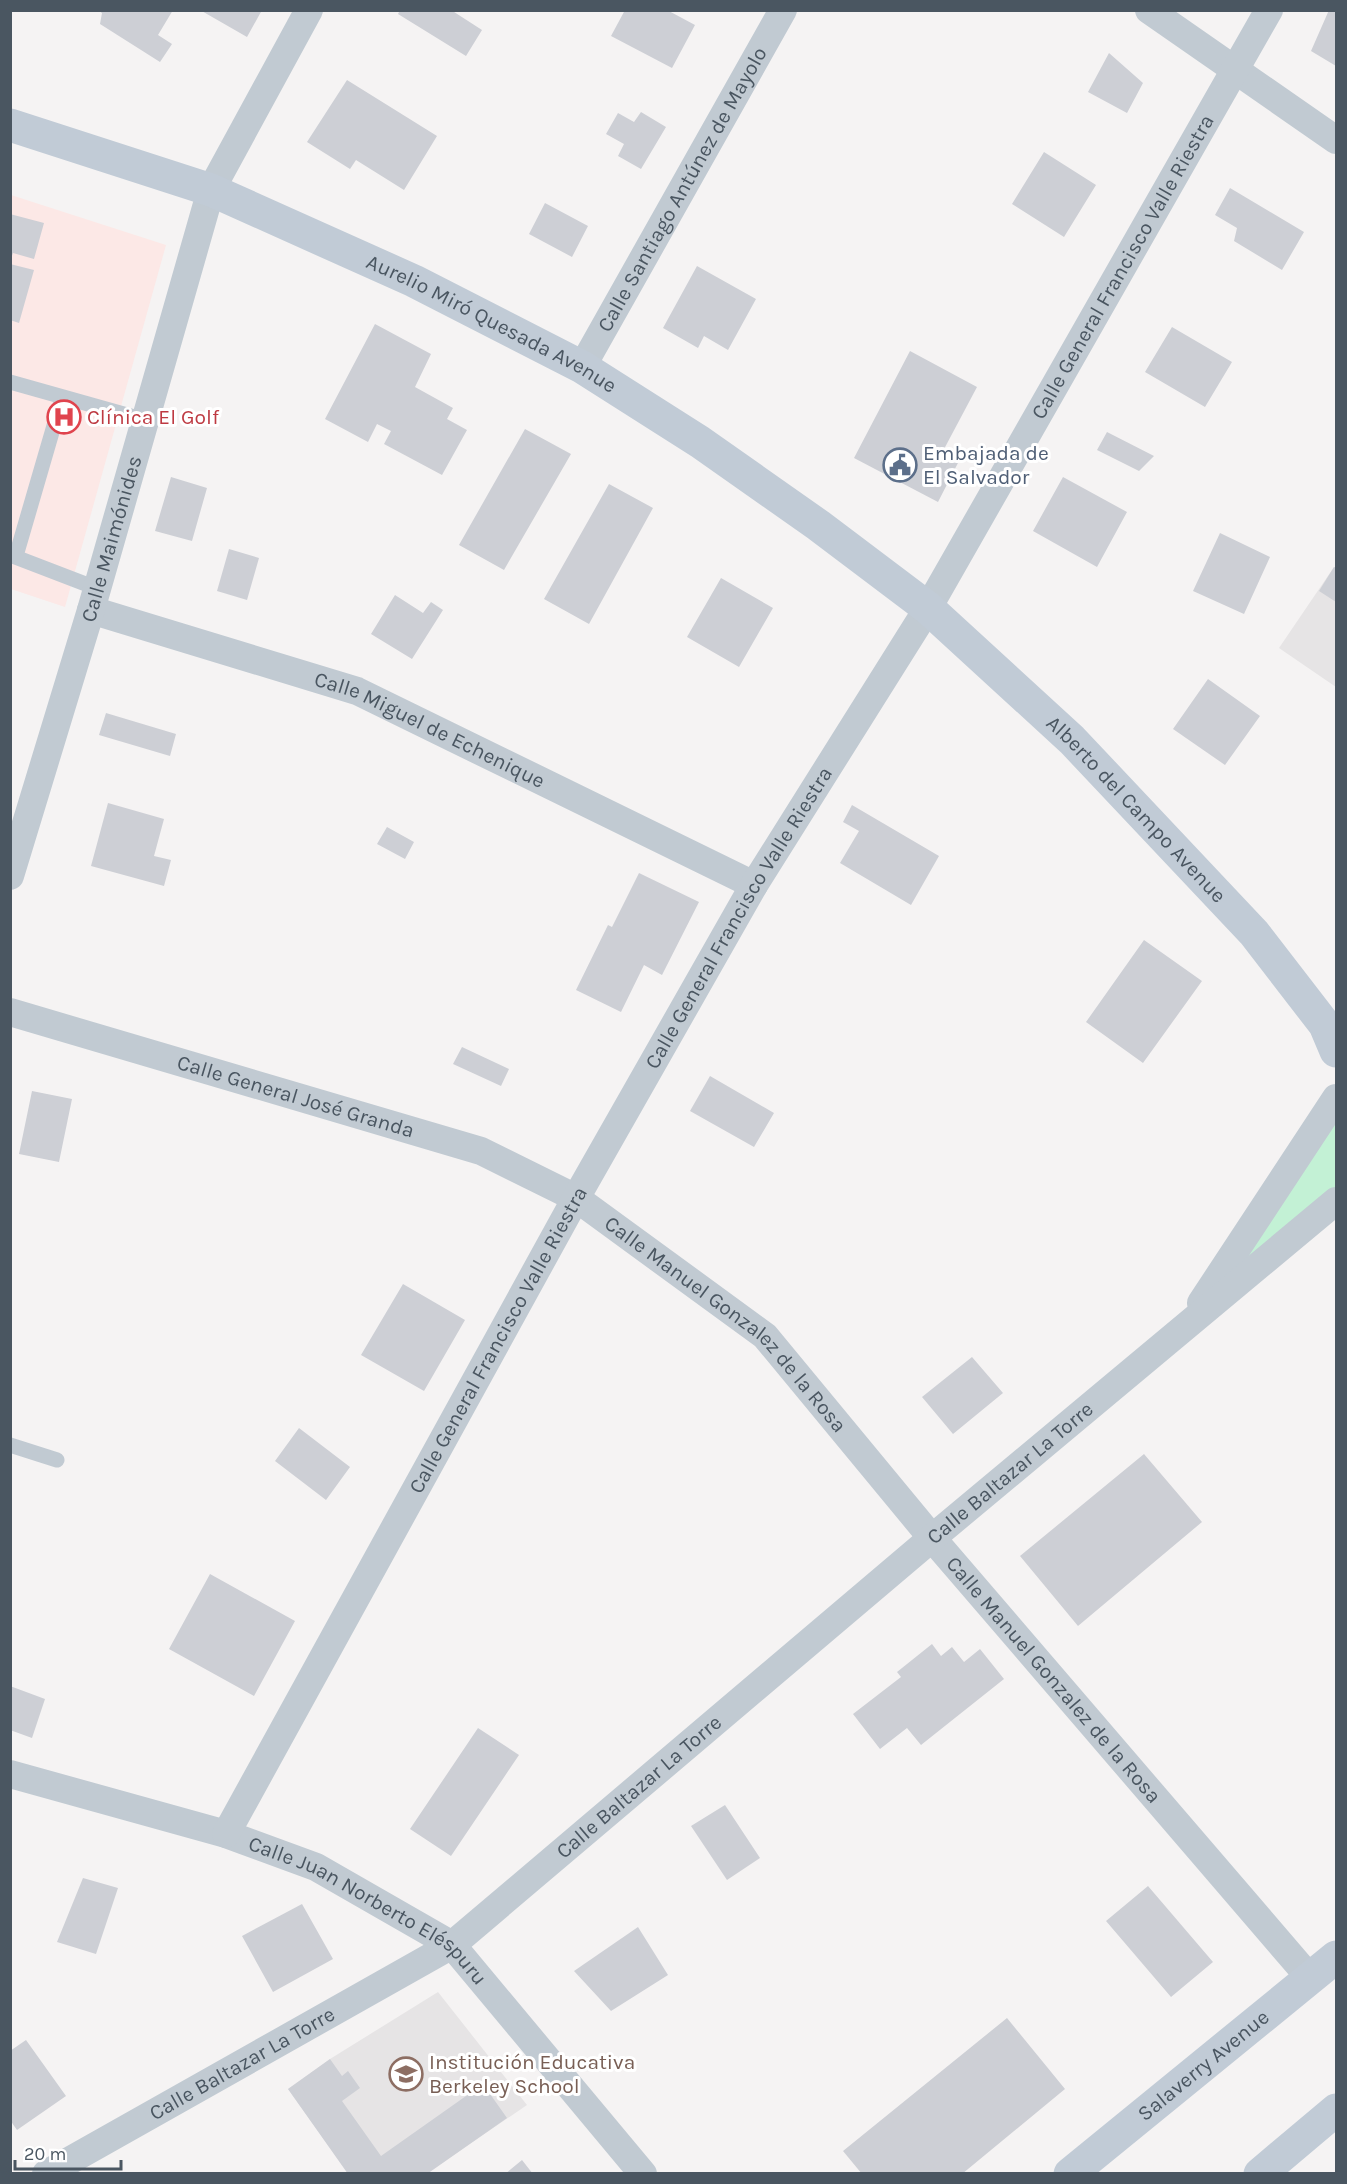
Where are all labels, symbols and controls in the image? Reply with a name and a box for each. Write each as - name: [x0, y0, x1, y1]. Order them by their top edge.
- street label: Calle Santiago Antúnez de Mayolo: [592, 43, 772, 336]
- street label: Calle General Francisco Valle Riestra: [1026, 110, 1219, 423]
- street label: Aurelio Miró Quesada Avenue: [363, 249, 621, 398]
- hospital icon: Clínica El Golf: [46, 399, 82, 435]
- place label: Clínica El Golf: [87, 405, 220, 429]
- place label: Embajada de El Salvador: [923, 441, 1049, 489]
- public building icon: Embajada de El Salvador: [882, 447, 918, 483]
- street label: Calle Maimónides: [76, 453, 146, 625]
- street label: Calle Miguel de Echenique: [312, 667, 549, 793]
- street label: Alberto del Campo Avenue: [1042, 711, 1231, 908]
- street label: Calle General Francisco Valle Riestra: [640, 762, 837, 1073]
- street label: Calle General José Granda: [174, 1050, 417, 1143]
- street label: Calle General Francisco Valle Riestra: [404, 1182, 592, 1497]
- street label: Calle Manuel Gonzalez de la Rosa: [600, 1211, 852, 1437]
- street label: Calle Baltazar La Torre: [922, 1397, 1098, 1549]
- street label: Calle Manuel Gonzalez de la Rosa: [941, 1552, 1166, 1808]
- street label: Calle Baltazar La Torre: [551, 1710, 726, 1863]
- street label: Calle Juan Norberto Eléspuru: [245, 1831, 492, 1990]
- street label: Calle Baltazar La Torre: [145, 2002, 339, 2125]
- street label: Salaverry Avenue: [1133, 2005, 1274, 2126]
- place label: Institución Educativa Berkeley School: [429, 2050, 635, 2098]
- school or university icon: Institución Educativa Berkeley School: [388, 2056, 424, 2092]
- scale bar: [15, 2133, 122, 2171]
- text: 20 m: [24, 2143, 66, 2165]

